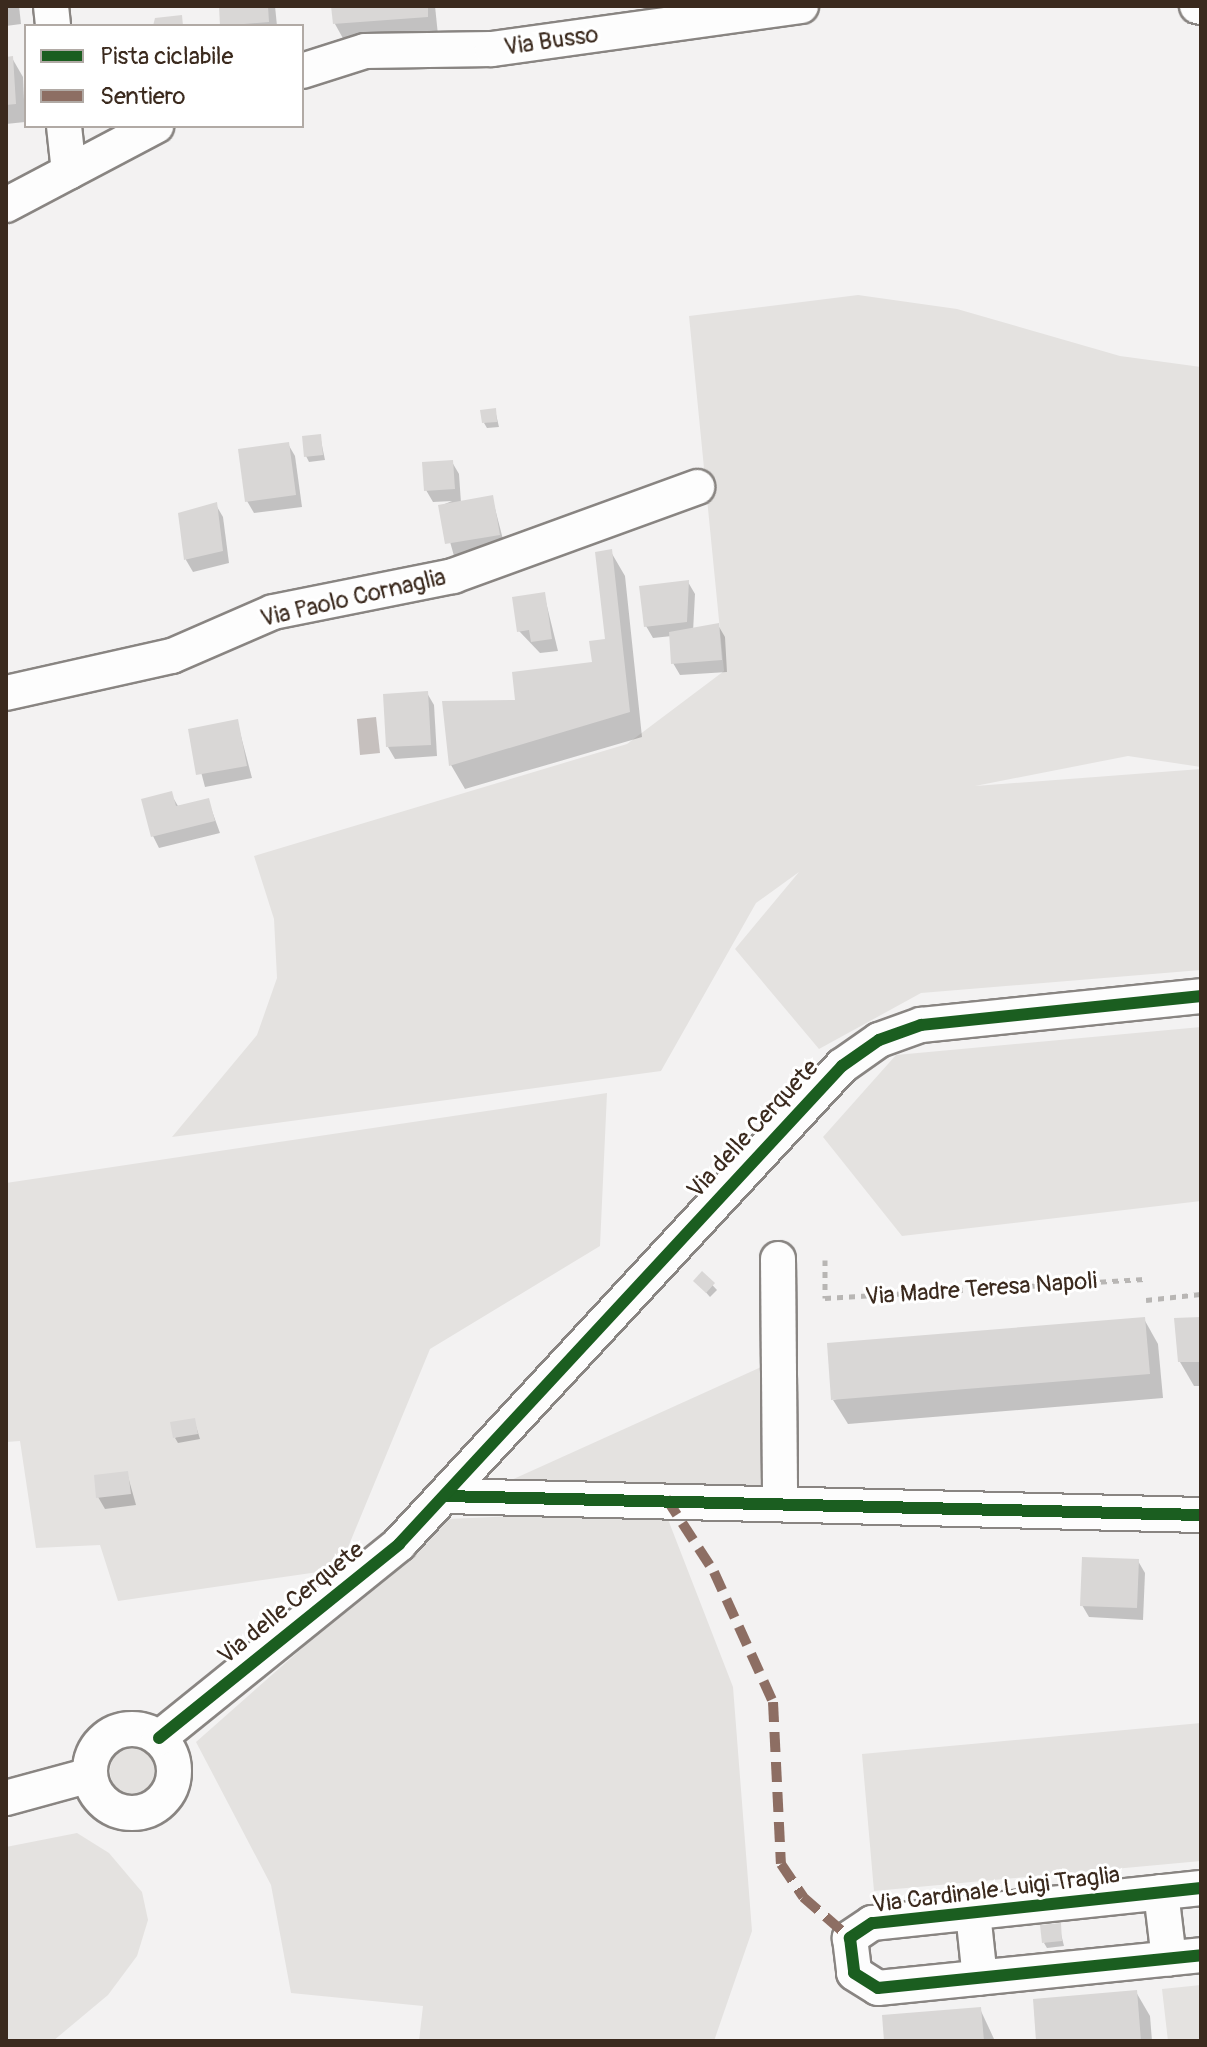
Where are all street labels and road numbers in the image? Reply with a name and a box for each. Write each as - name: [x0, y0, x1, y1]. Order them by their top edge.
- street label: Via Busso: [502, 20, 600, 62]
- street label: Via Paolo Cornaglia: [257, 563, 449, 633]
- street label: Via delle Cerquete: [681, 1054, 825, 1204]
- street label: Via Madre Teresa Napoli: [864, 1267, 1098, 1311]
- street label: Via delle Cerquete: [212, 1535, 370, 1671]
- street label: Via Cardinale Luigi Traglia: [871, 1861, 1121, 1919]

